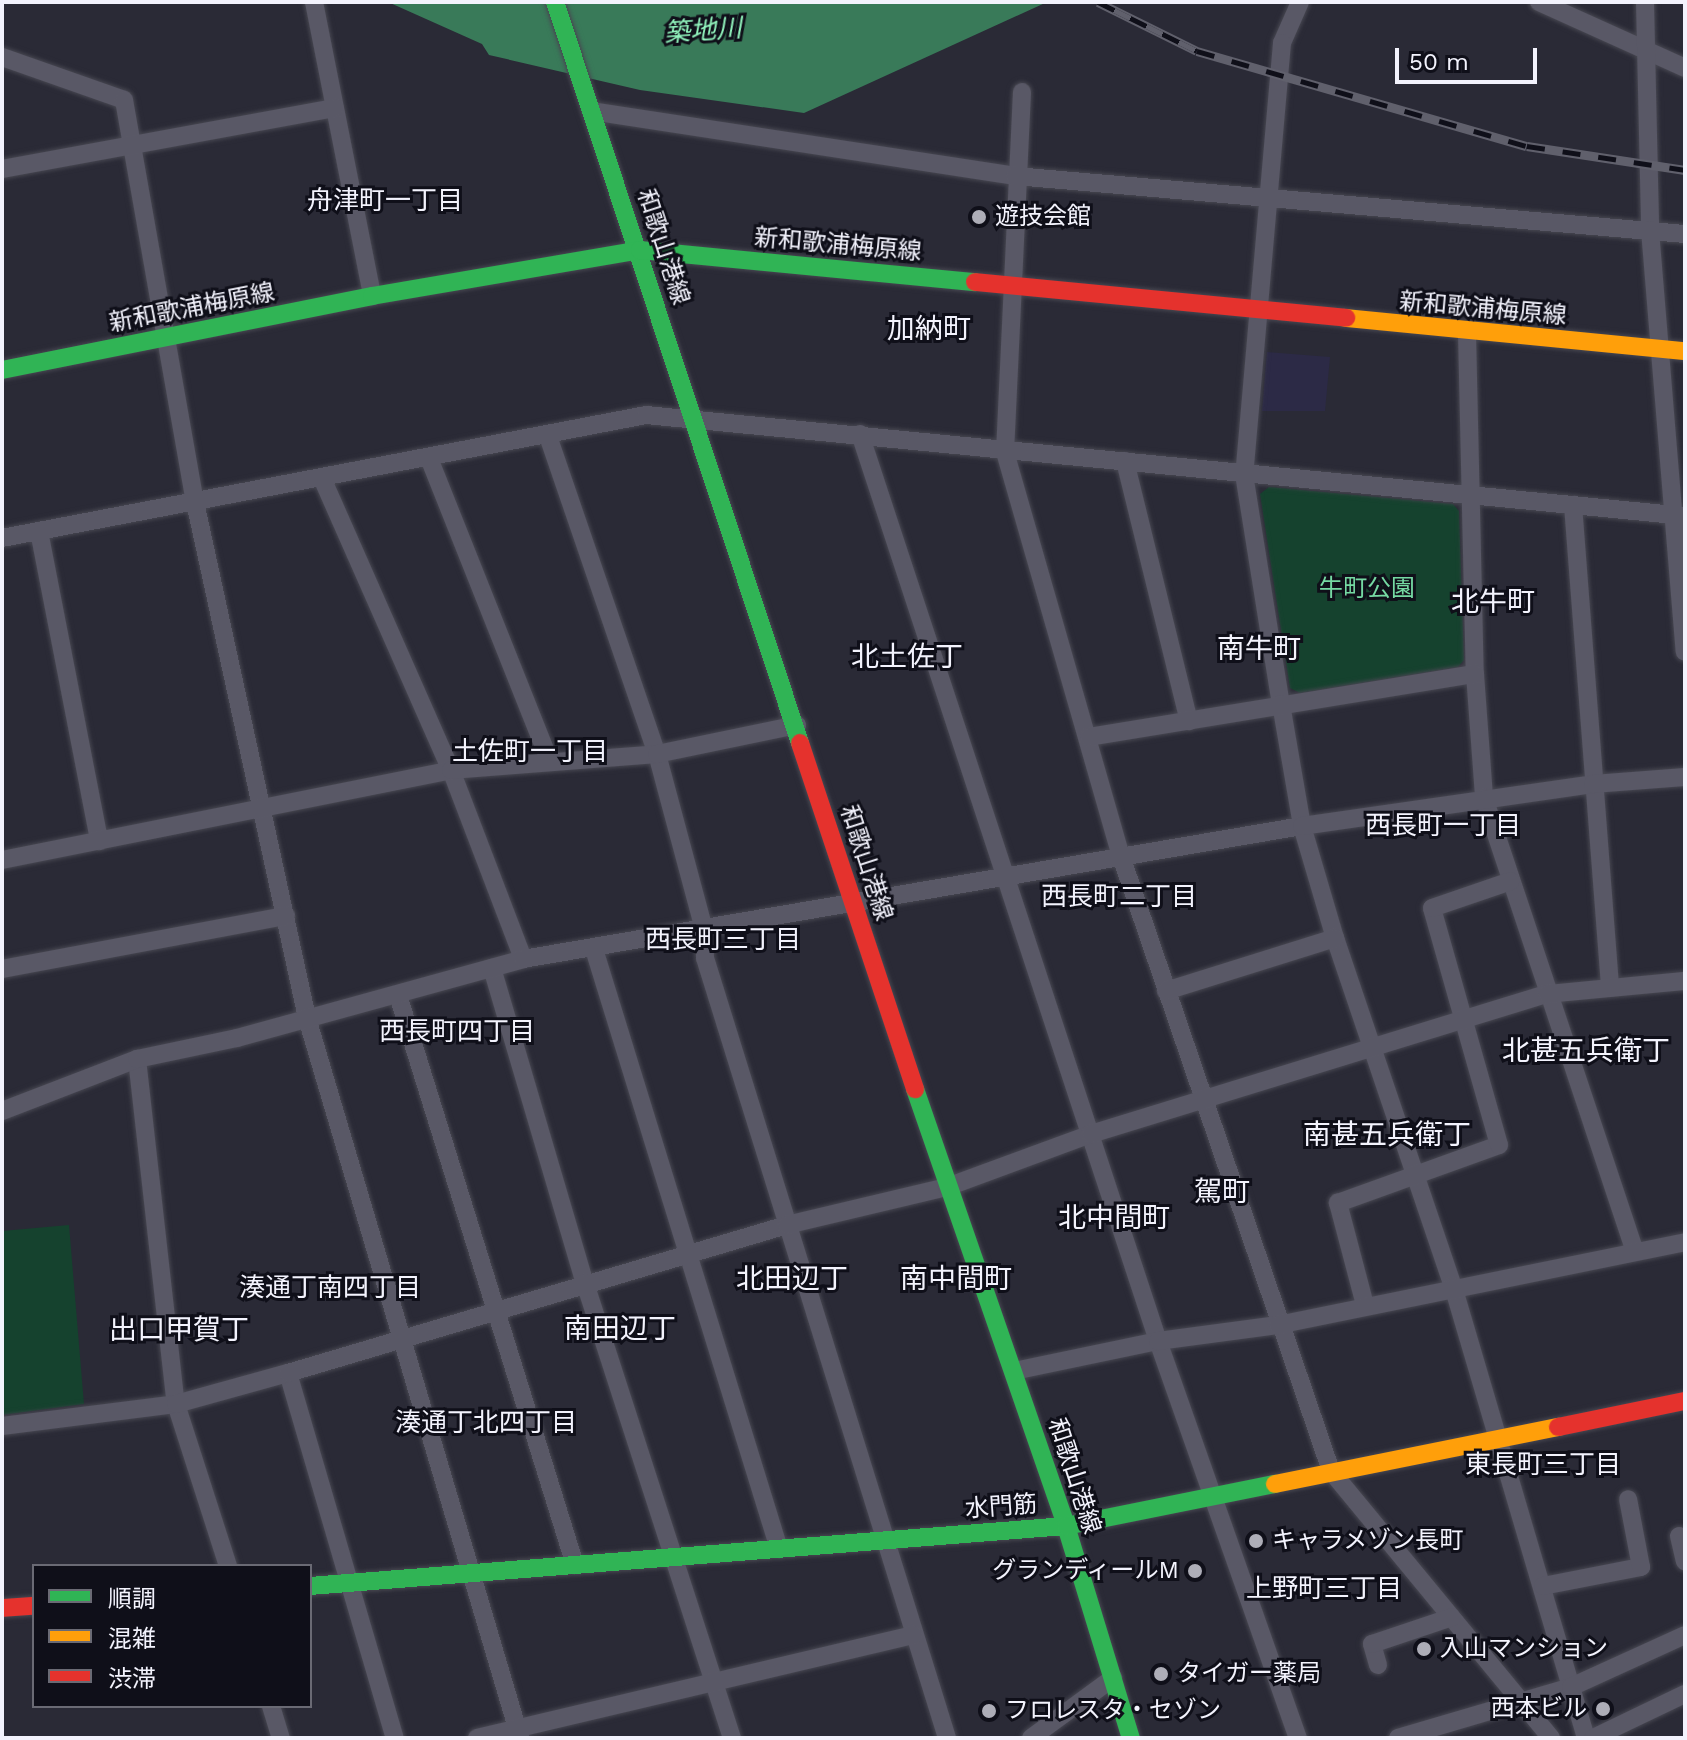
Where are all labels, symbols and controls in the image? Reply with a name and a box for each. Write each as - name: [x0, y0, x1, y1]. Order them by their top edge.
- water label: 築地川: [663, 13, 743, 49]
- scale bar: [1399, 32, 1541, 82]
- text: 50 m: [1409, 48, 1469, 76]
- district label: 舟津町一丁目: [307, 185, 463, 217]
- street label: 和歌山港線: [631, 185, 695, 309]
- place label: 遊技会館: [995, 203, 1091, 231]
- marker: 遊技会館: [970, 208, 988, 226]
- street label: 新和歌浦梅原線: [753, 223, 923, 267]
- street label: 新和歌浦梅原線: [107, 278, 277, 338]
- street label: 新和歌浦梅原線: [1398, 287, 1568, 331]
- district label: 加納町: [887, 312, 971, 346]
- park label: 牛町公園: [1319, 575, 1415, 603]
- district label: 北牛町: [1451, 585, 1535, 619]
- district label: 南牛町: [1217, 632, 1301, 666]
- district label: 北土佐丁: [851, 640, 963, 674]
- district label: 土佐町一丁目: [452, 736, 608, 768]
- street label: 和歌山港線: [834, 801, 898, 925]
- district label: 西長町一丁目: [1365, 810, 1521, 842]
- district label: 西長町二丁目: [1041, 881, 1197, 913]
- district label: 西長町三丁目: [645, 924, 801, 956]
- district label: 西長町四丁目: [379, 1016, 535, 1048]
- district label: 北甚五兵衛丁: [1502, 1034, 1670, 1068]
- district label: 南甚五兵衛丁: [1303, 1118, 1471, 1152]
- district label: 駕町: [1194, 1175, 1250, 1209]
- district label: 北中間町: [1058, 1201, 1170, 1235]
- district label: 北田辺丁: [736, 1262, 848, 1296]
- district label: 南中間町: [900, 1262, 1012, 1296]
- district label: 湊通丁南四丁目: [239, 1272, 421, 1304]
- district label: 南田辺丁: [564, 1312, 676, 1346]
- district label: 出口甲賀丁: [109, 1313, 249, 1347]
- district label: 湊通丁北四丁目: [395, 1407, 577, 1439]
- street label: 和歌山港線: [1042, 1414, 1106, 1538]
- district label: 東長町三丁目: [1465, 1449, 1621, 1481]
- street label: 水門筋: [964, 1490, 1038, 1524]
- place label: キャラメゾン長町: [1272, 1527, 1464, 1555]
- marker: キャラメゾン長町: [1247, 1532, 1265, 1550]
- place label: グランディールM: [991, 1557, 1179, 1585]
- marker: グランディールM: [1186, 1562, 1204, 1580]
- legend: [32, 1564, 312, 1708]
- district label: 上野町三丁目: [1246, 1573, 1402, 1605]
- text: 順調: [108, 1585, 156, 1613]
- text: 混雑: [108, 1625, 156, 1653]
- place label: 入山マンション: [1440, 1635, 1608, 1663]
- marker: 入山マンション: [1415, 1640, 1433, 1658]
- place label: タイガー薬局: [1177, 1660, 1321, 1688]
- text: 渋滞: [108, 1665, 156, 1693]
- marker: タイガー薬局: [1152, 1665, 1170, 1683]
- place label: 西本ビル: [1491, 1695, 1587, 1723]
- place label: フロレスタ・セゾン: [1005, 1697, 1221, 1725]
- marker: 西本ビル: [1594, 1700, 1612, 1718]
- marker: フロレスタ・セゾン: [980, 1702, 998, 1720]

